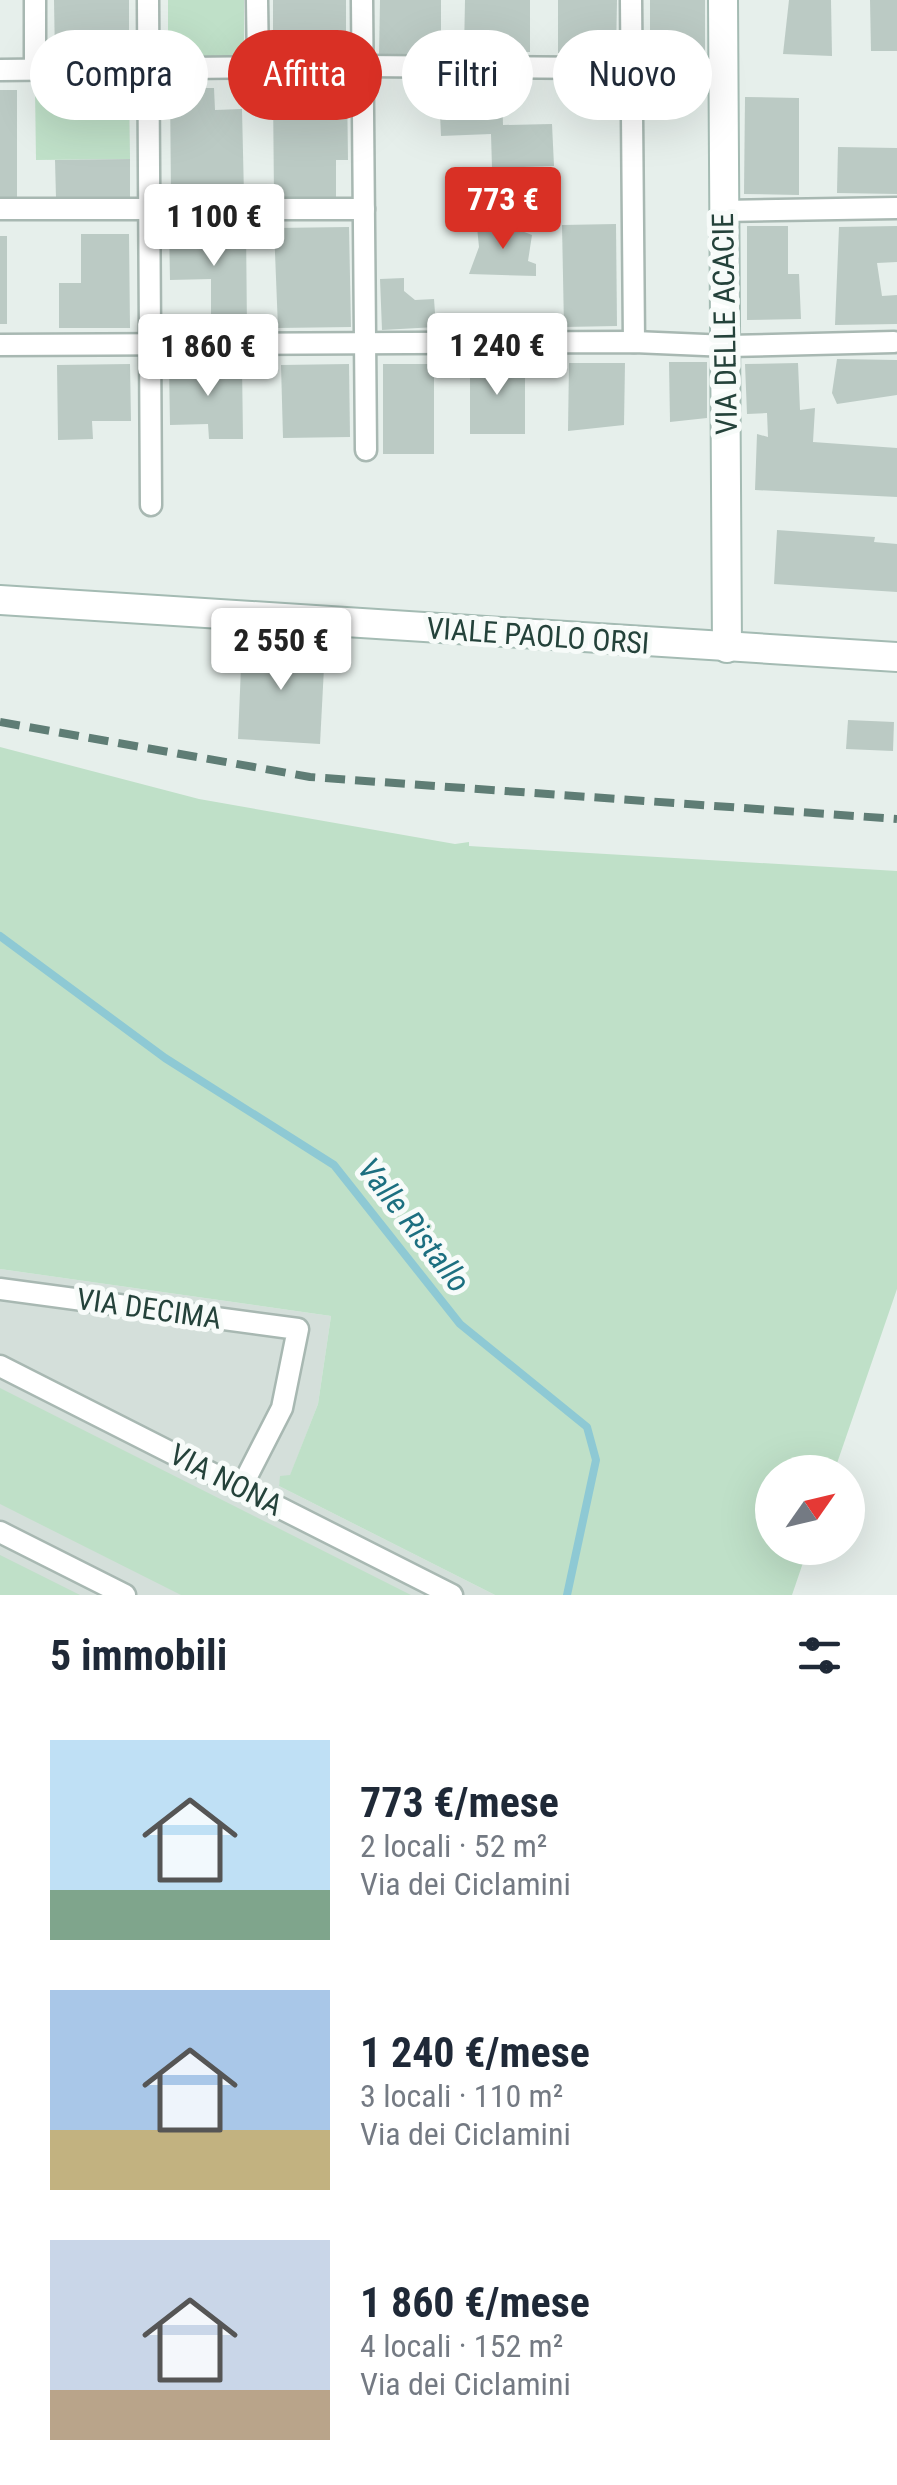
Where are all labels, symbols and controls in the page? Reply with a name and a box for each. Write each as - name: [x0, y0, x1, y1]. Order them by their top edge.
- chip: Compra: [30, 30, 208, 120]
- chip: Affitta: [228, 30, 382, 120]
- chip: Filtri: [402, 30, 533, 120]
- chip: Nuovo: [553, 30, 712, 120]
- pin: 773 €: [433, 167, 573, 252]
- text: 773 €: [467, 180, 539, 218]
- pin: 1 100 €: [122, 184, 306, 269]
- text: 1 100 €: [166, 197, 262, 235]
- street label: VIA DELLE ACACIE: [705, 213, 744, 435]
- pin: 1 240 €: [405, 313, 589, 398]
- pin: 1 860 €: [116, 314, 300, 399]
- text: 1 240 €: [449, 326, 545, 364]
- text: 1 860 €: [160, 327, 256, 365]
- pin: 2 550 €: [189, 608, 373, 693]
- street label: VIALE PAOLO ORSI: [426, 610, 650, 661]
- text: 2 550 €: [233, 621, 329, 659]
- water label: Valle Ristallo: [350, 1151, 478, 1299]
- street label: VIA DECIMA: [75, 1281, 224, 1336]
- street label: VIA NONA: [164, 1436, 288, 1523]
- north arrow: [755, 1455, 865, 1565]
- map controls: [755, 1455, 865, 1565]
- icon: filters: [792, 1628, 847, 1683]
- text: 5 immobili: [50, 1631, 227, 1680]
- text: 773 €/mese: [360, 1778, 559, 1827]
- icon: home: [130, 1780, 250, 1900]
- text: 2 locali · 52 m²: [360, 1827, 547, 1865]
- text: Via dei Ciclamini: [360, 1865, 571, 1903]
- text: 1 240 €/mese: [360, 2028, 590, 2077]
- icon: home: [130, 2030, 250, 2150]
- text: 3 locali · 110 m²: [360, 2077, 563, 2115]
- text: Via dei Ciclamini: [360, 2115, 571, 2153]
- text: 1 860 €/mese: [360, 2278, 590, 2327]
- icon: home: [130, 2280, 250, 2400]
- text: 4 locali · 152 m²: [360, 2327, 563, 2365]
- text: Via dei Ciclamini: [360, 2365, 571, 2403]

